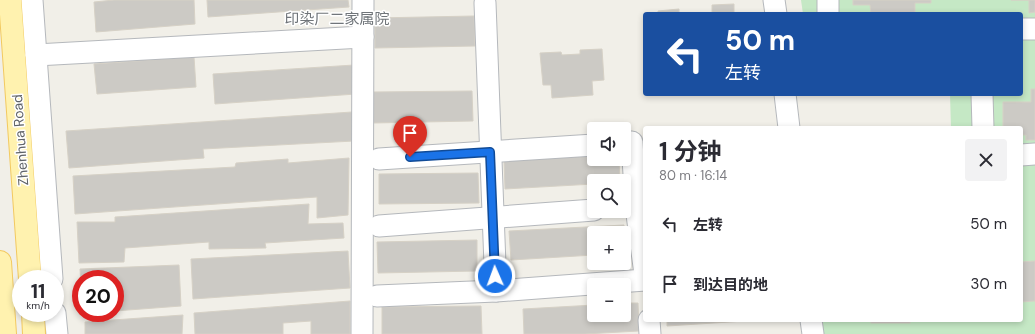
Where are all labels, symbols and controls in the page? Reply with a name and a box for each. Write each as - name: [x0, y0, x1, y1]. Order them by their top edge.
- district label: 印染厂二家属院: [284, 9, 390, 29]
- text: 50 m: [725, 22, 795, 59]
- icon: left: [659, 28, 711, 80]
- text: 左转: [725, 61, 761, 85]
- street label: Zhenhua Road: [8, 94, 32, 186]
- pin: [393, 116, 427, 157]
- icon: arrive: [399, 122, 421, 144]
- map controls: [587, 122, 631, 322]
- button: sound: [587, 122, 631, 166]
- text: 1 分钟: [659, 136, 721, 167]
- button: close: [965, 139, 1007, 181]
- text: 80 m · 16:14: [659, 167, 727, 184]
- button: search: [587, 174, 631, 218]
- icon: left: [659, 213, 681, 235]
- text: 50 m: [970, 214, 1007, 234]
- text: 左转: [693, 215, 723, 235]
- button: +: [587, 226, 631, 270]
- position arrow: [474, 255, 516, 297]
- speed limit sign: 20: [72, 270, 124, 322]
- icon: arrive: [659, 273, 681, 295]
- text: 30 m: [971, 274, 1007, 294]
- text: 到达目的地: [693, 275, 768, 295]
- text: 11: [31, 278, 45, 304]
- button: −: [587, 278, 631, 322]
- text: km/h: [26, 299, 50, 312]

